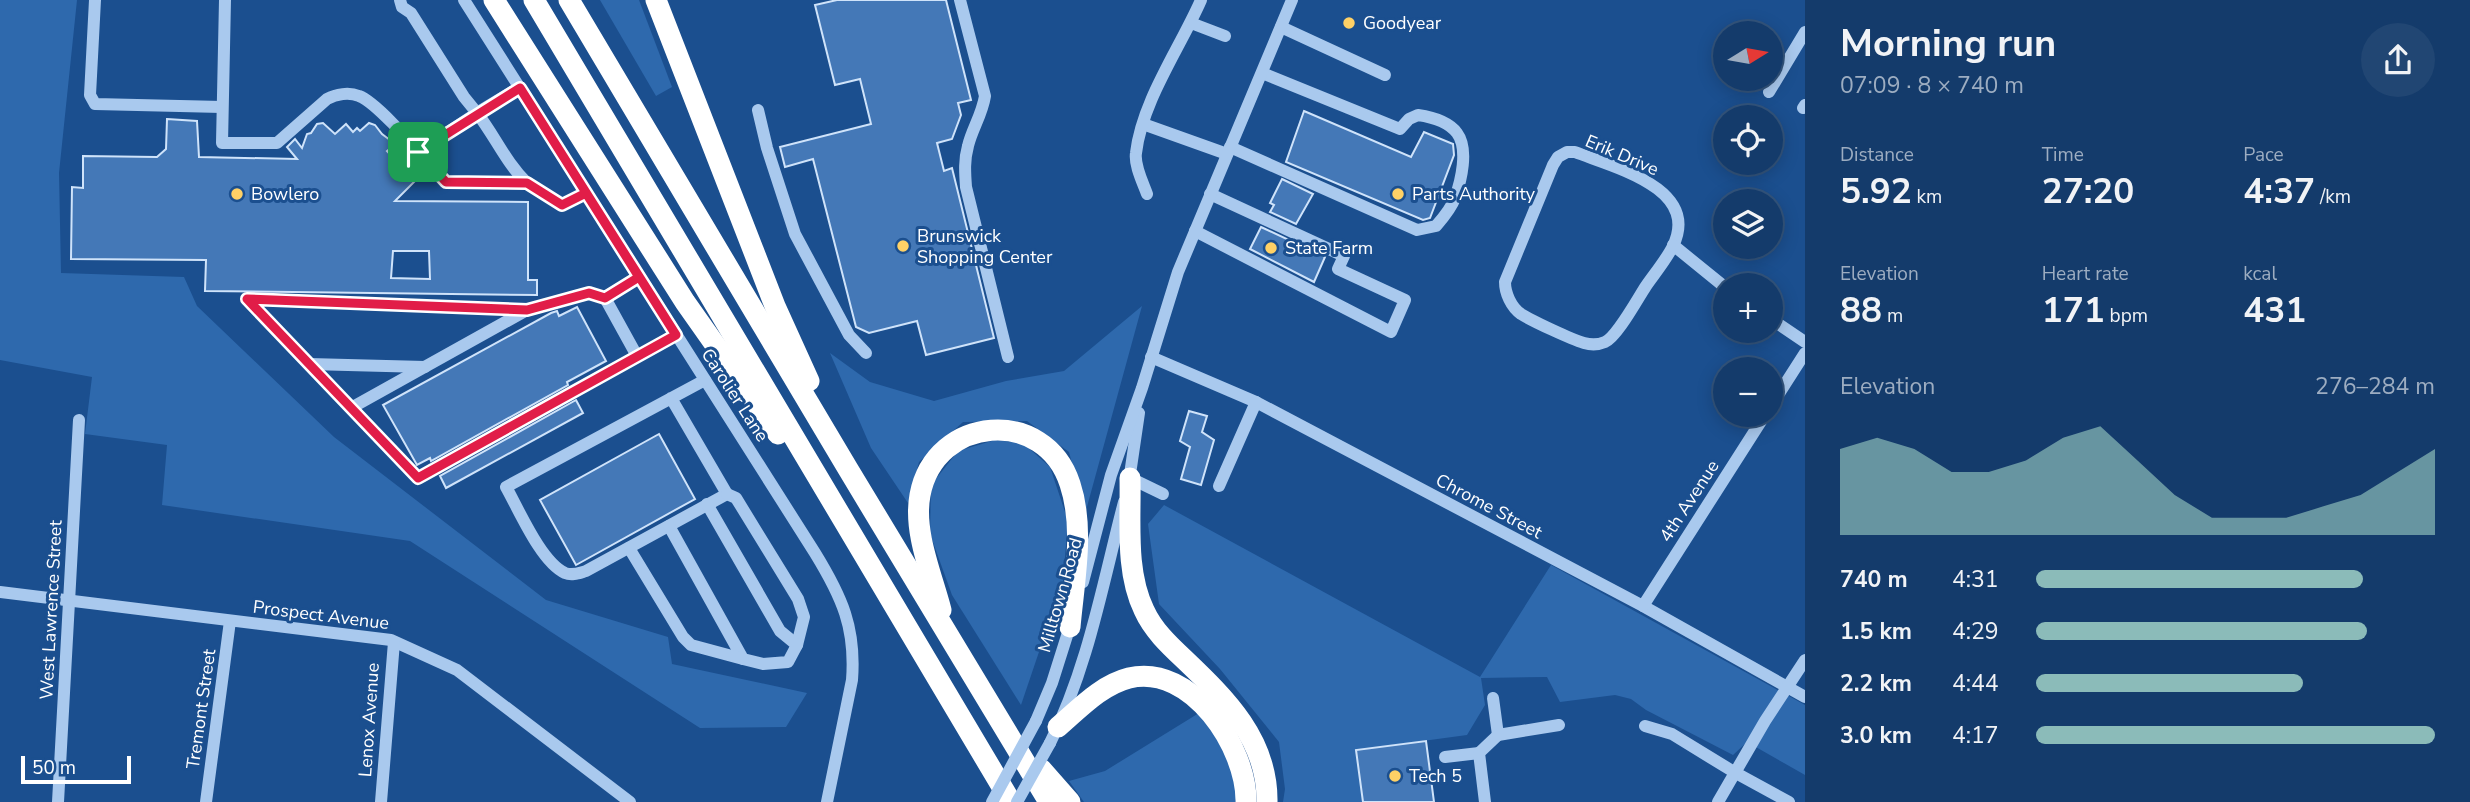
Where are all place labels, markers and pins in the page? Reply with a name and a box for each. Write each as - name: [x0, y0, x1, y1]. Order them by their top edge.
- place label: Goodyear: [1363, 11, 1442, 35]
- marker: Goodyear: [1341, 15, 1357, 31]
- pin: [388, 122, 448, 182]
- place label: Bowlero: [251, 182, 319, 206]
- place label: Parts Authority: [1412, 182, 1536, 206]
- marker: Bowlero: [229, 186, 245, 202]
- marker: Parts Authority: [1390, 186, 1406, 202]
- place label: Brunswick Shopping Center: [917, 224, 1053, 269]
- place label: State Farm: [1285, 236, 1373, 260]
- marker: Brunswick Shopping Center: [895, 238, 911, 254]
- marker: State Farm: [1263, 240, 1279, 256]
- place label: Tech 5: [1409, 764, 1462, 788]
- marker: Tech 5: [1387, 768, 1403, 784]

